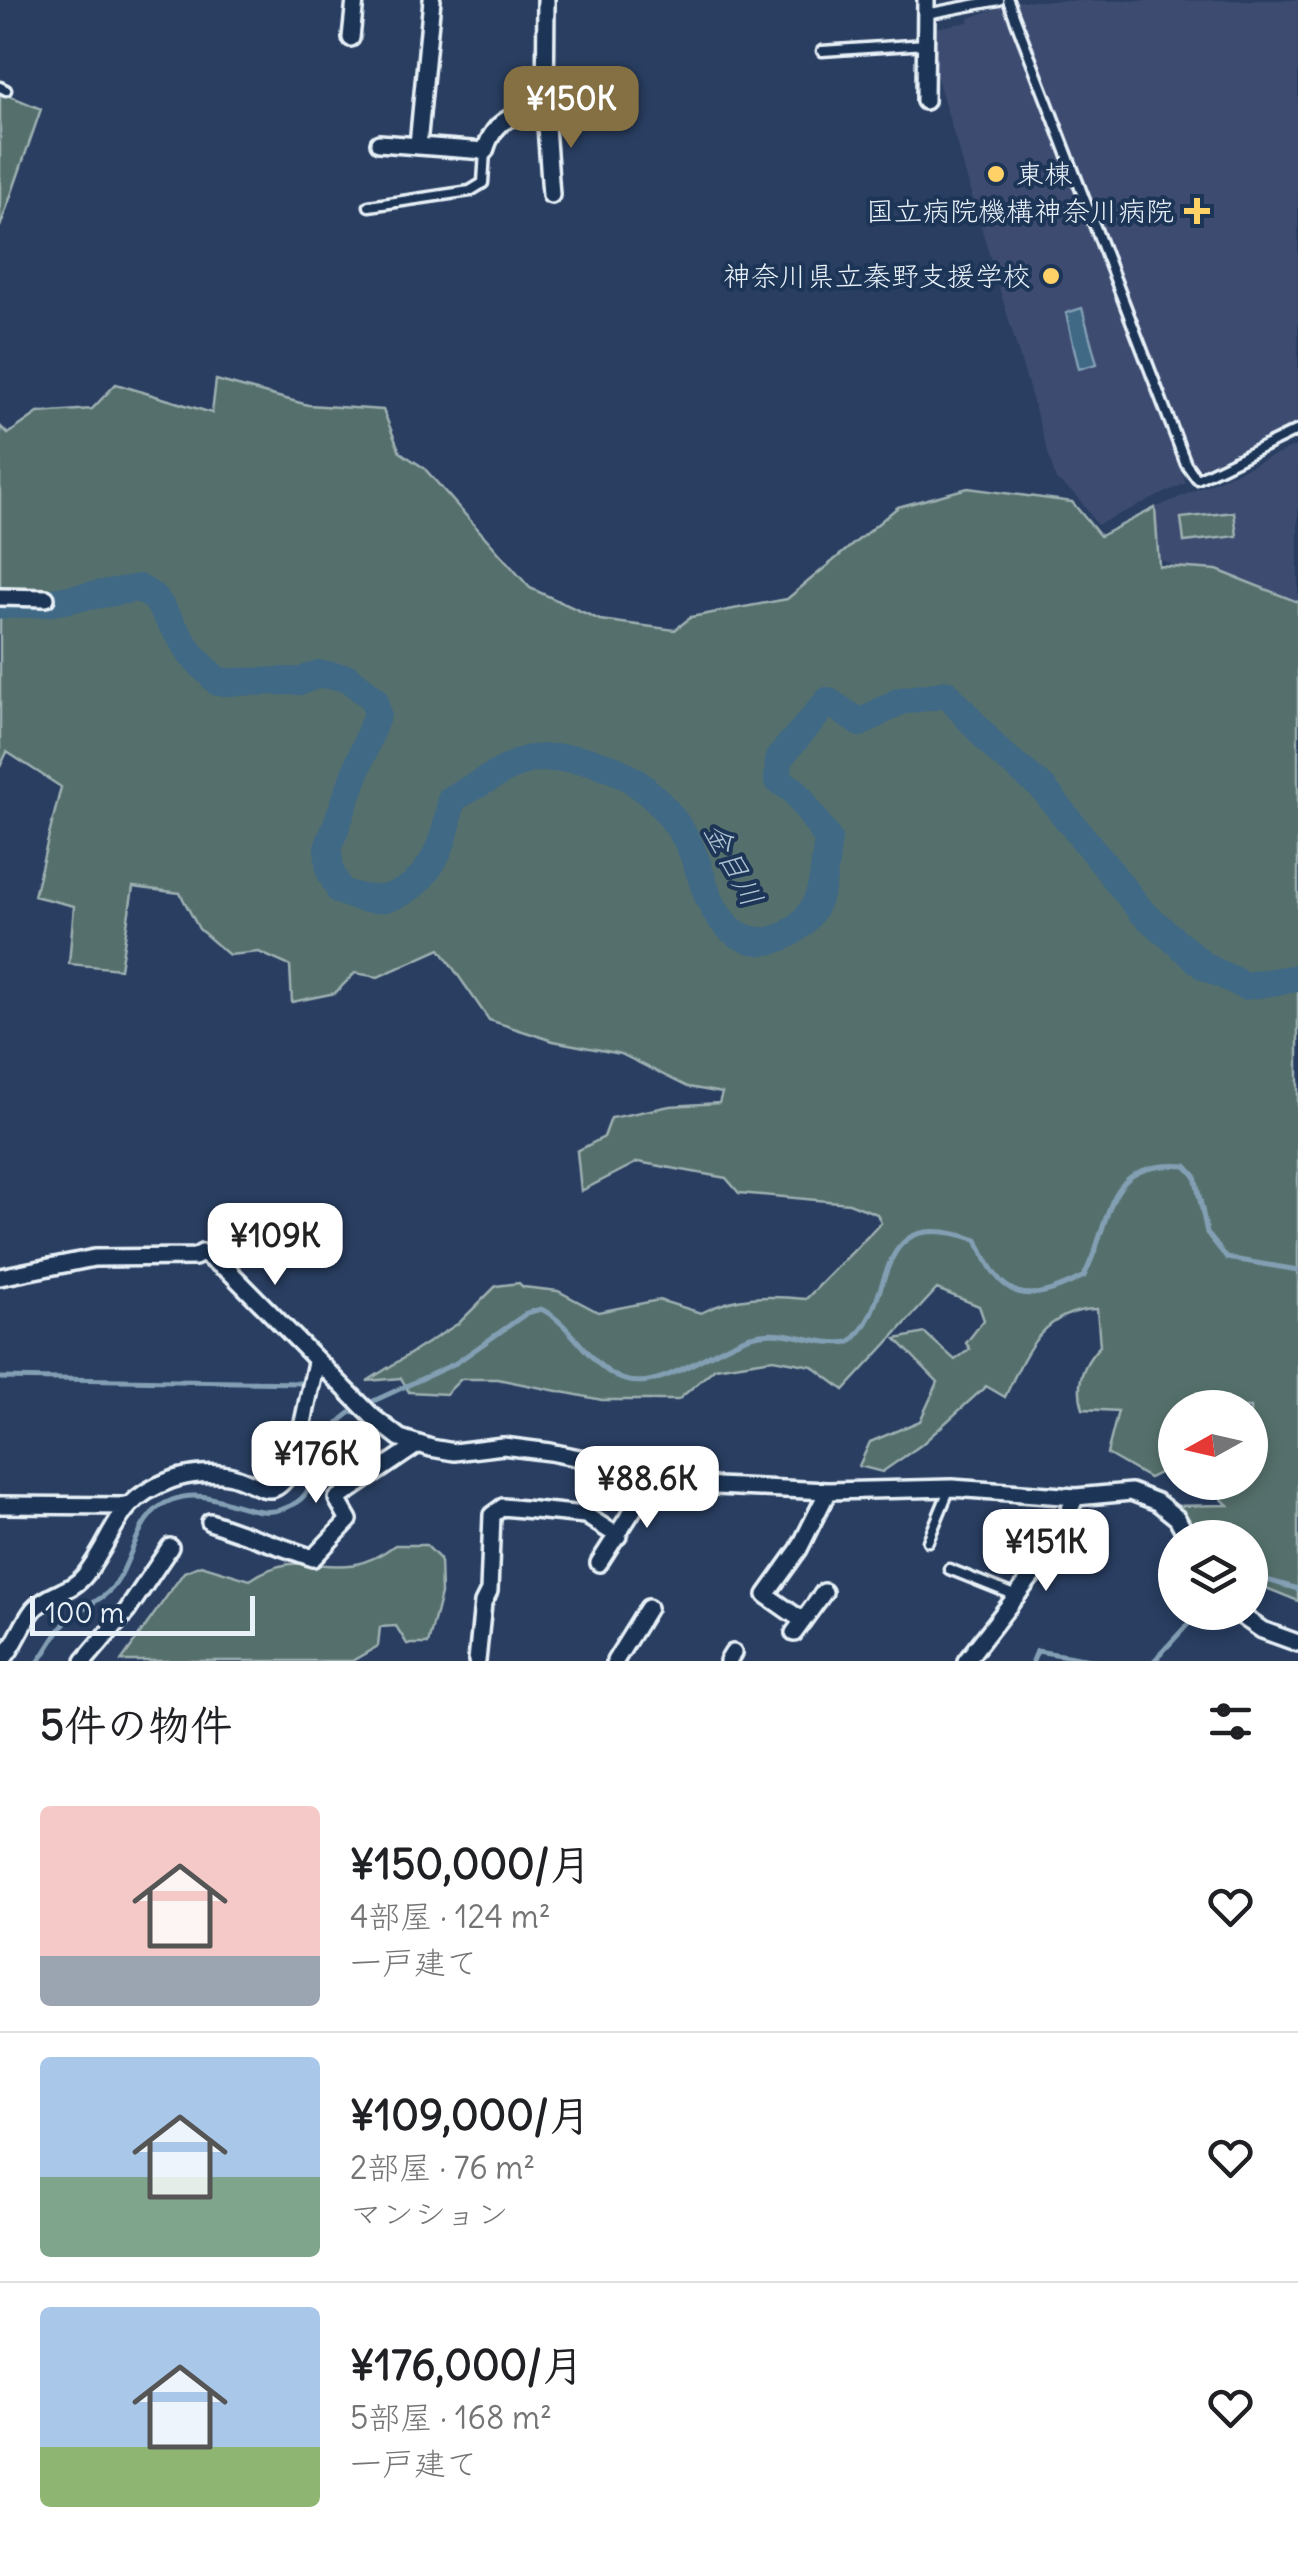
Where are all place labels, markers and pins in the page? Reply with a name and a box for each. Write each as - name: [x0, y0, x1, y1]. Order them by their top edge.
- pin: ¥150K: [501, 66, 641, 151]
- place label: 東棟: [1016, 156, 1072, 192]
- marker: 東棟: [985, 163, 1007, 185]
- place label: 国立病院機構神奈川病院: [866, 193, 1174, 229]
- marker: 国立病院機構神奈川病院: [1184, 198, 1210, 224]
- place label: 神奈川県立秦野支援学校: [723, 258, 1031, 294]
- marker: 神奈川県立秦野支援学校: [1040, 265, 1062, 287]
- pin: ¥109K: [205, 1203, 345, 1288]
- pin: ¥176K: [246, 1421, 386, 1506]
- pin: ¥88.6K: [566, 1446, 728, 1531]
- pin: ¥151K: [976, 1509, 1116, 1594]

